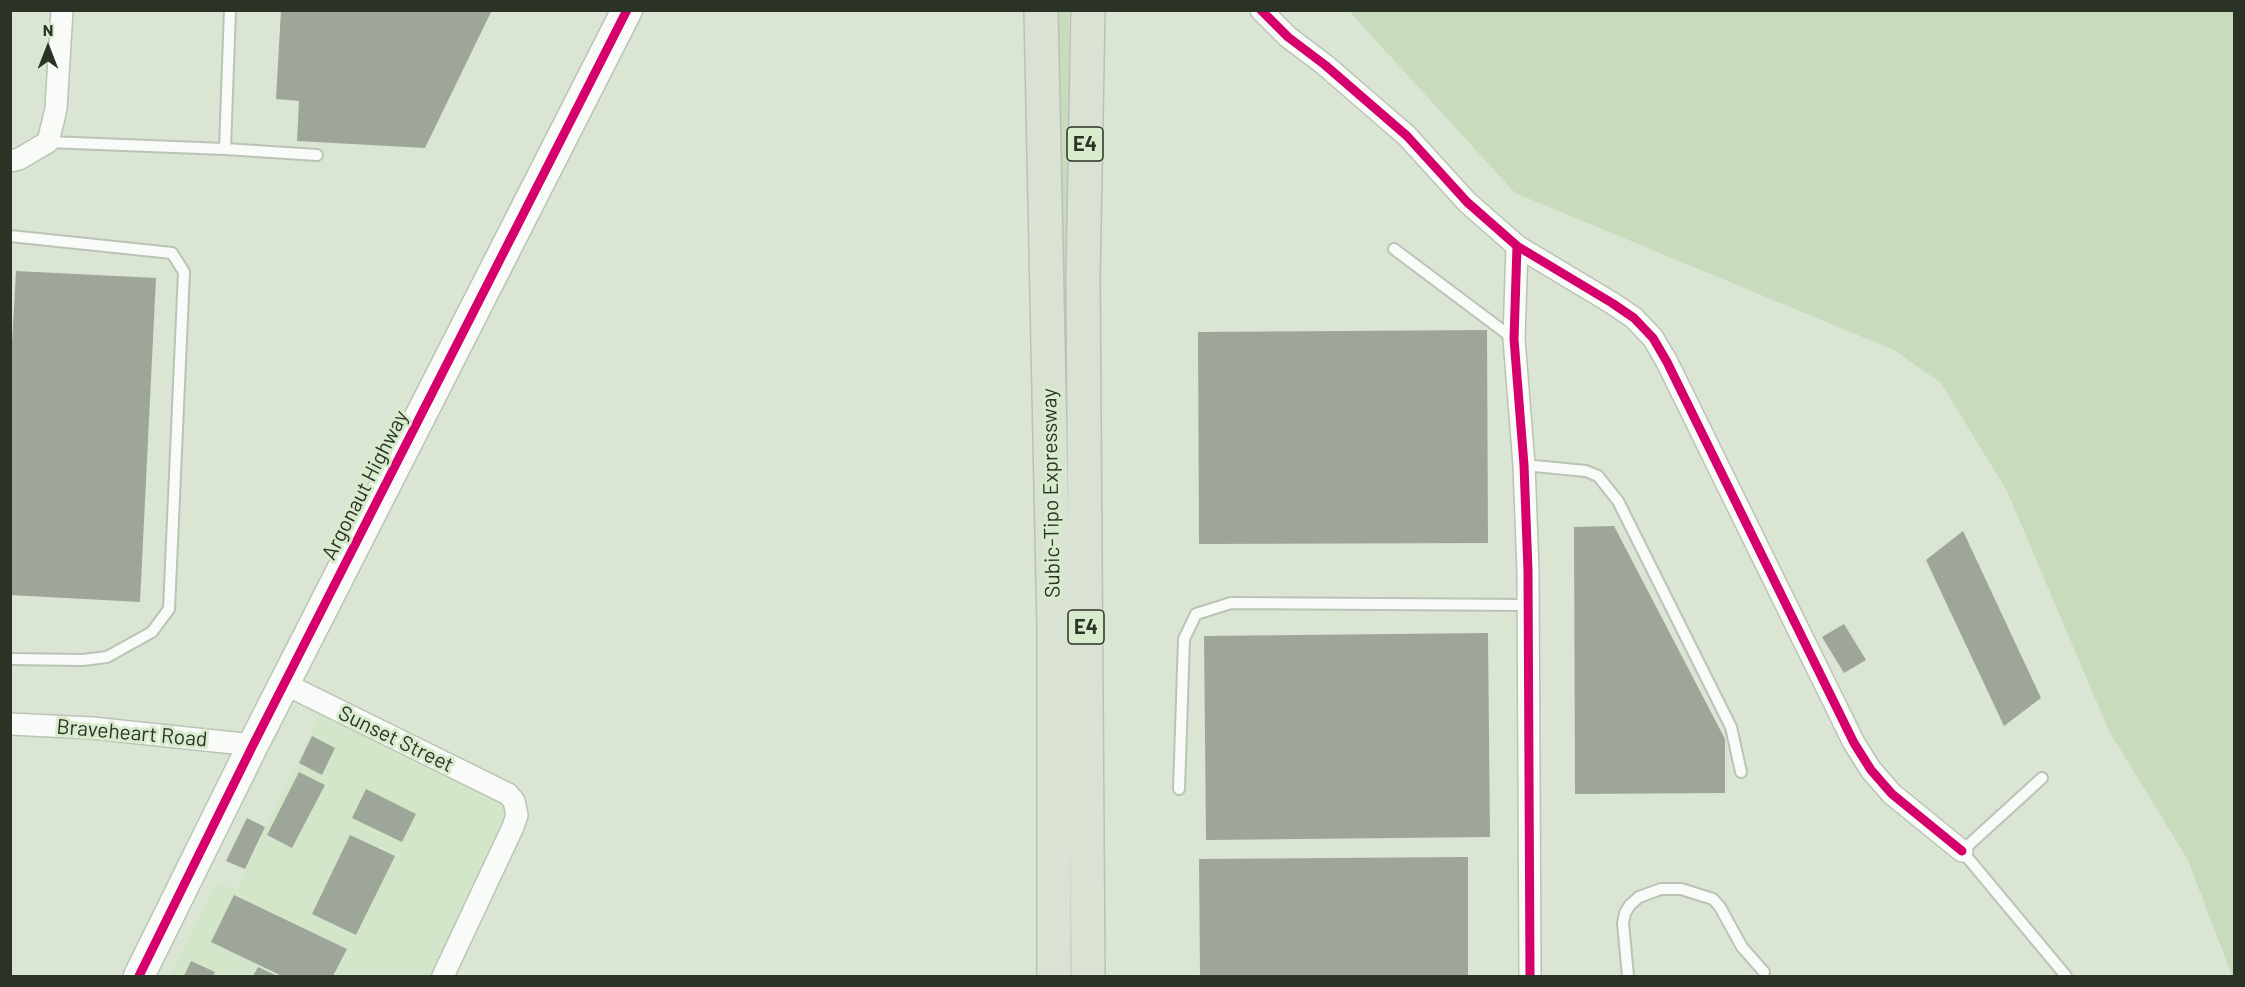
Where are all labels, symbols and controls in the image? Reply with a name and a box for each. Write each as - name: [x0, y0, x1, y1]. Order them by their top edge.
- north arrow: [18, 18, 78, 78]
- text: N: [43, 20, 53, 39]
- road number: E4: [1067, 127, 1103, 161]
- street label: Subic-Tipo Expressway: [1037, 388, 1065, 598]
- street label: Argonaut Highway: [316, 406, 414, 564]
- road number: E4: [1068, 610, 1104, 644]
- street label: Sunset Street: [334, 700, 458, 778]
- street label: Braveheart Road: [55, 714, 209, 752]

